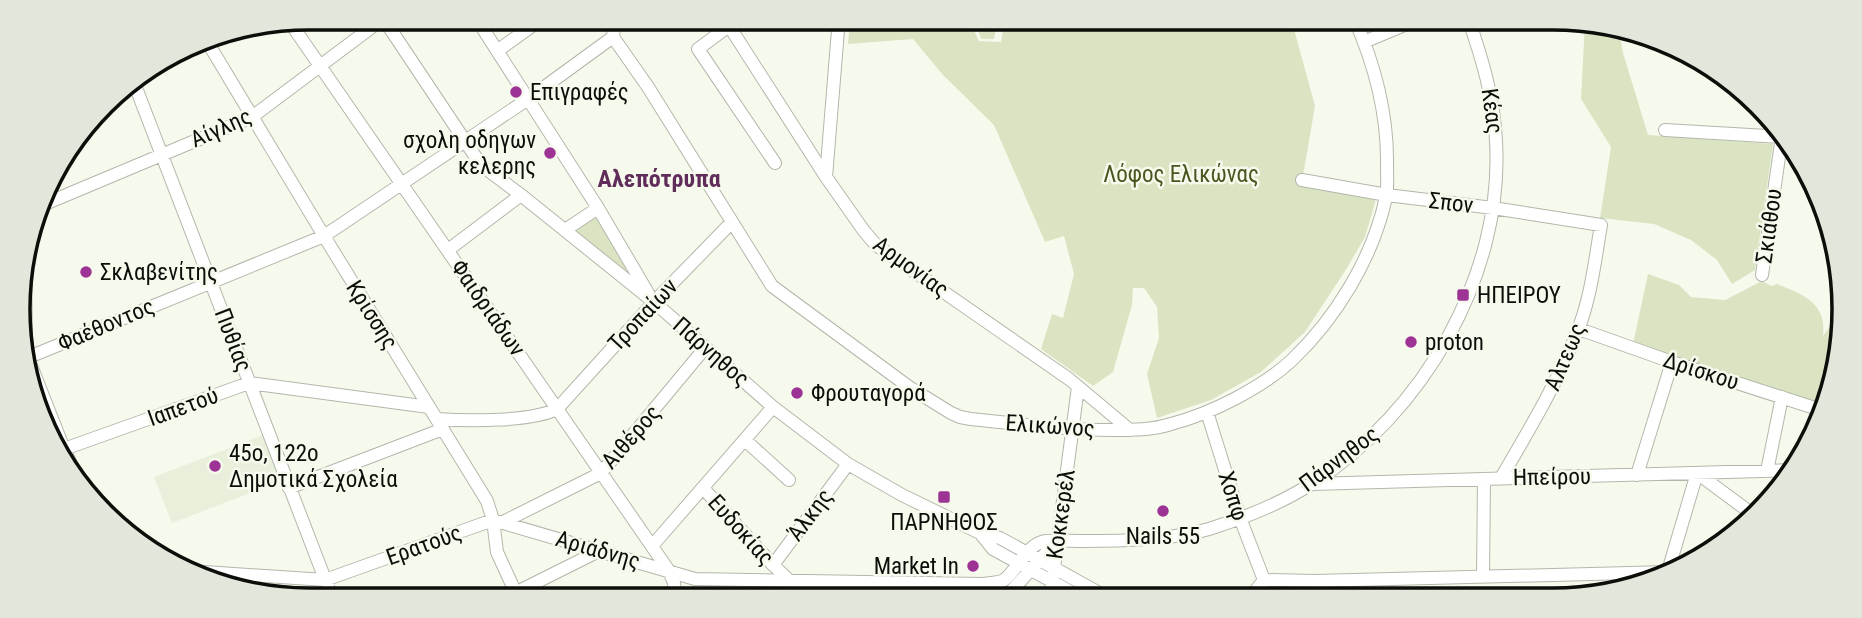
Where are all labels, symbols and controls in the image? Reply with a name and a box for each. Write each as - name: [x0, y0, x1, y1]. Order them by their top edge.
- place label: Επιγραφές: [530, 79, 629, 106]
- marker: Επιγραφές: [508, 84, 524, 100]
- street label: Κέας: [1475, 87, 1509, 135]
- street label: Αίγλης: [186, 103, 256, 153]
- place label: σχολη οδηγων κελερης: [403, 127, 536, 180]
- marker: σχολη οδηγων κελερης: [542, 145, 558, 161]
- park label: Λόφος Ελικώνας: [1103, 161, 1259, 188]
- district label: Αλεπότρυπα: [597, 165, 721, 193]
- street label: Σπον: [1427, 187, 1475, 219]
- street label: Σκιάθου: [1750, 187, 1788, 265]
- street label: Αρμονίας: [868, 231, 954, 303]
- street label: Φαιδριάδων: [445, 255, 531, 361]
- place label: Σκλαβενίτης: [100, 259, 218, 286]
- marker: Σκλαβενίτης: [78, 264, 94, 280]
- street label: Τροπαίων: [603, 273, 684, 357]
- street label: Κρίσσης: [340, 276, 404, 354]
- place label: ΗΠΕΙΡΟΥ: [1477, 282, 1561, 309]
- marker: ΗΠΕΙΡΟΥ: [1455, 287, 1471, 303]
- street label: Φαέθοντος: [54, 293, 158, 357]
- street label: Πυθίας: [209, 304, 257, 376]
- street label: Πάρνηθος: [667, 312, 755, 392]
- street label: Αλτεως: [1539, 319, 1591, 395]
- place label: proton: [1425, 329, 1484, 356]
- marker: proton: [1403, 334, 1419, 350]
- street label: Δρίσκου: [1660, 346, 1742, 396]
- place label: Φρουταγορά: [811, 380, 926, 407]
- street label: Ιαπετού: [144, 382, 222, 432]
- marker: Φρουταγορά: [789, 385, 805, 401]
- street label: Αιθέρος: [596, 399, 666, 475]
- street label: Ελικώνος: [1005, 409, 1095, 443]
- street label: Πάρνηθος: [1294, 420, 1384, 498]
- place label: 45ο, 122ο Δημοτικά Σχολεία: [229, 440, 398, 493]
- marker: 45ο, 122ο Δημοτικά Σχολεία: [207, 458, 223, 474]
- street label: Ηπείρου: [1513, 463, 1591, 491]
- street label: Κοκκερέλ: [1041, 467, 1081, 561]
- street label: Χοπφ: [1212, 468, 1254, 524]
- street label: Άλκης: [782, 484, 838, 546]
- street label: Ευδοκίας: [702, 489, 780, 571]
- marker: ΠΑΡΝΗΘΟΣ: [936, 489, 952, 505]
- marker: Nails 55: [1155, 503, 1171, 519]
- place label: ΠΑΡΝΗΘΟΣ: [890, 509, 998, 536]
- street label: Ερατούς: [383, 519, 465, 571]
- place label: Nails 55: [1126, 523, 1200, 550]
- street label: Αριάδνης: [553, 525, 643, 575]
- place label: Market In: [874, 553, 959, 580]
- marker: Market In: [965, 558, 981, 574]

